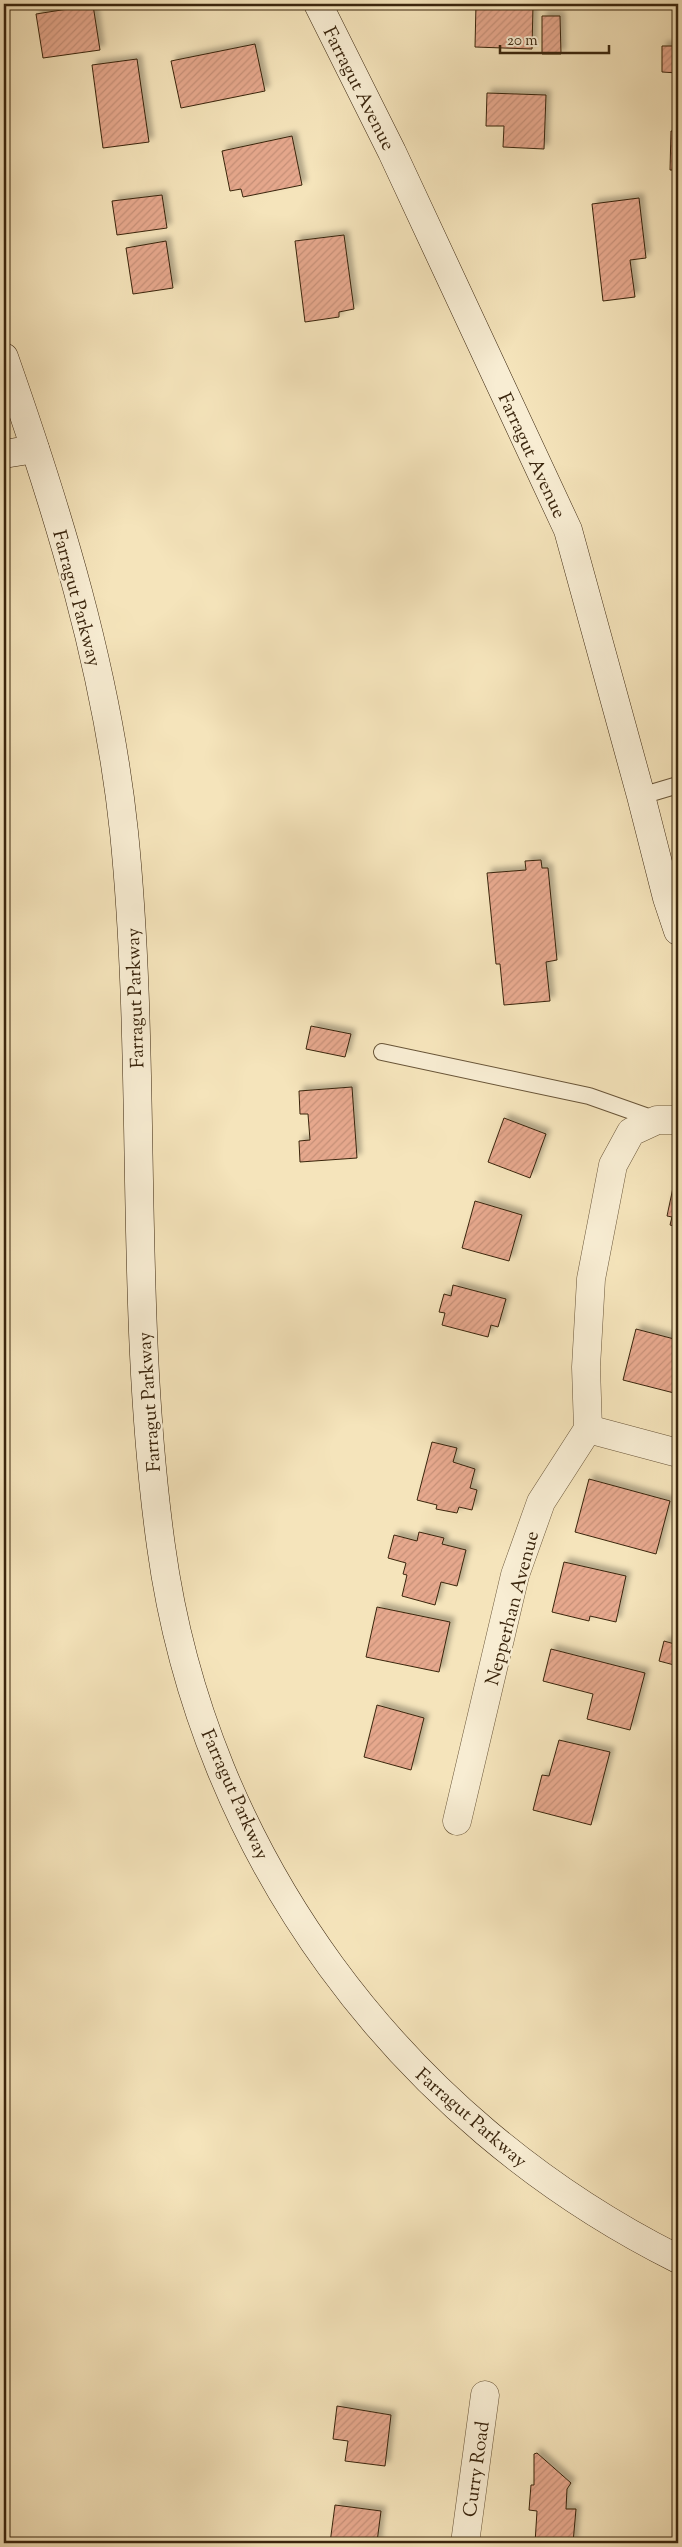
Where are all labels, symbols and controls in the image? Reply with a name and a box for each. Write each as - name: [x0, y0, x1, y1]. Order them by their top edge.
- scale bar: [500, 22, 608, 54]
- street label: Farragut Avenue: [315, 23, 401, 156]
- text: 20 m: [507, 31, 538, 52]
- street label: Farragut Avenue: [490, 389, 572, 523]
- street label: Farragut Parkway: [44, 527, 107, 670]
- street label: Farragut Parkway: [121, 927, 152, 1069]
- street label: Farragut Parkway: [132, 1330, 169, 1473]
- street label: Nepperhan Avenue: [480, 1528, 547, 1689]
- street label: Farragut Parkway: [193, 1725, 275, 1865]
- street label: Farragut Parkway: [409, 2063, 533, 2175]
- street label: Curry Road: [457, 2419, 498, 2519]

